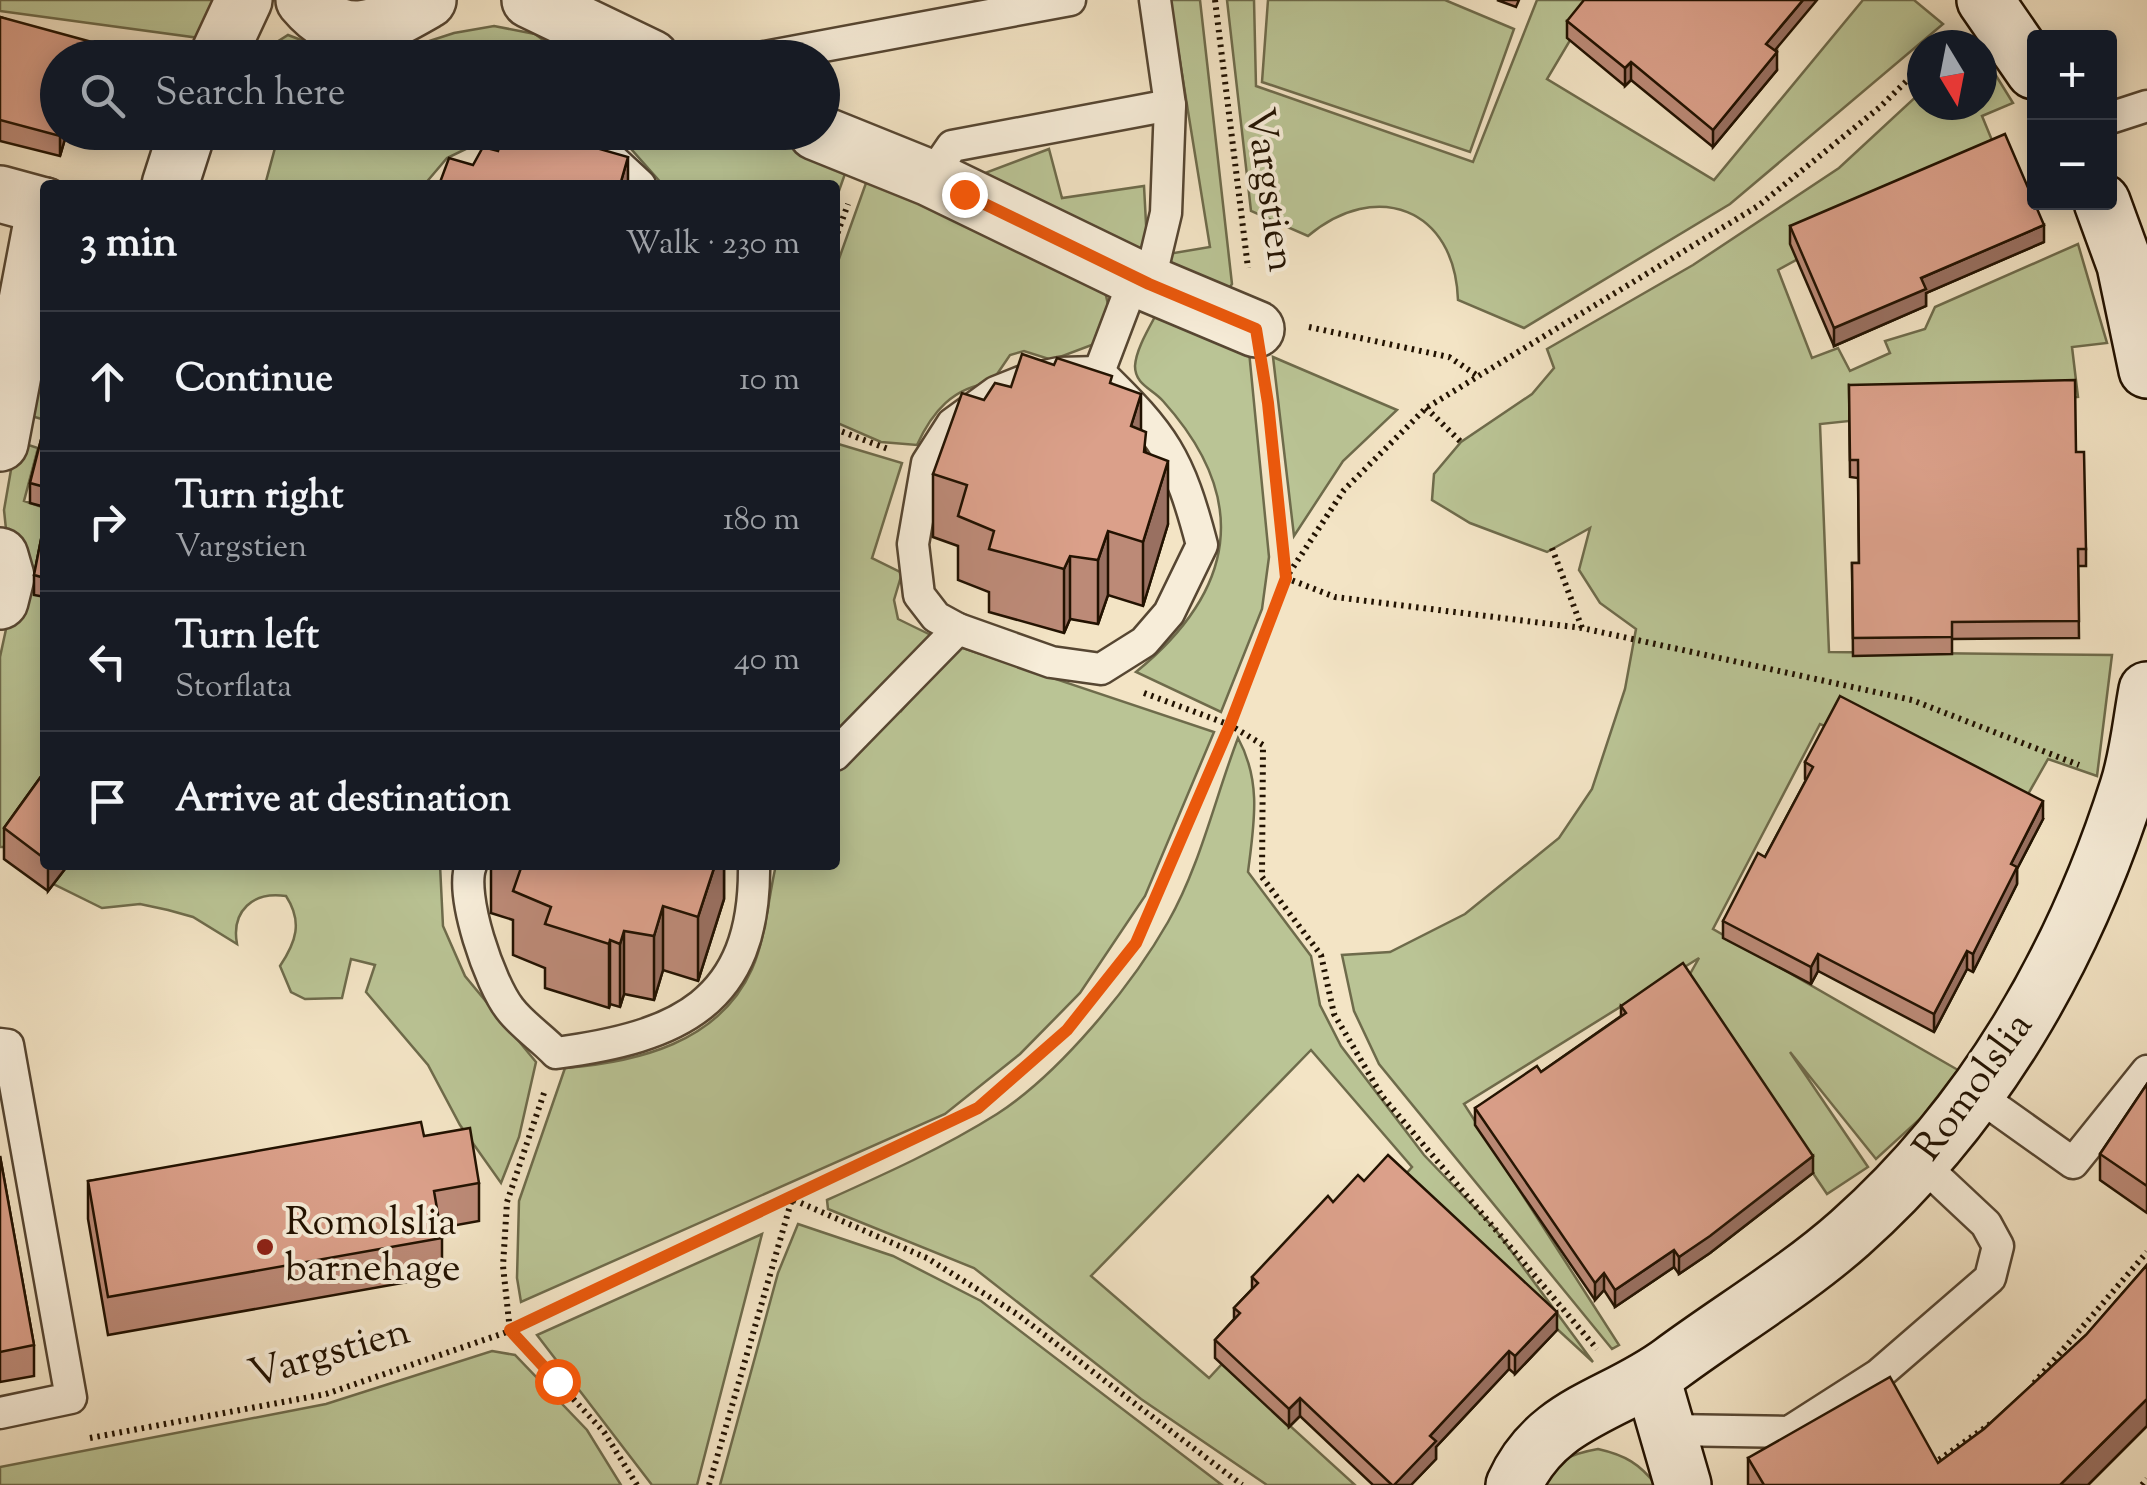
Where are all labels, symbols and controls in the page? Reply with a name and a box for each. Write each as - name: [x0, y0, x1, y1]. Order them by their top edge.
- north arrow: [1907, 30, 1997, 120]
- map controls: [2027, 30, 2117, 210]
- button: +: [2027, 30, 2117, 120]
- search box: [40, 40, 840, 150]
- icon: search: [75, 68, 130, 123]
- text: Search here: [155, 68, 346, 122]
- street label: Vargstien: [1228, 104, 1308, 276]
- button: −: [2027, 120, 2117, 210]
- route end: [942, 172, 988, 218]
- text: 3 min: [80, 215, 177, 275]
- text: Walk · 230 m: [625, 222, 800, 268]
- icon: ahead: [80, 354, 135, 409]
- text: Continue: [175, 354, 333, 408]
- text: 10 m: [739, 358, 800, 404]
- text: Turn right: [175, 471, 343, 525]
- icon: right: [80, 494, 135, 549]
- text: 180 m: [723, 498, 800, 544]
- text: Vargstien: [175, 525, 307, 571]
- text: Turn left: [175, 611, 319, 665]
- icon: left: [80, 634, 135, 689]
- text: 40 m: [734, 638, 800, 684]
- text: Storflata: [175, 665, 292, 711]
- icon: arrive: [80, 774, 135, 829]
- text: Arrive at destination: [175, 774, 511, 828]
- street label: Romolslia: [1901, 1002, 2049, 1174]
- place label: Romolslia barnehage: [285, 1196, 461, 1299]
- marker: Romolslia barnehage: [254, 1236, 276, 1258]
- street label: Vargstien: [243, 1305, 417, 1405]
- route start: [535, 1359, 581, 1405]

